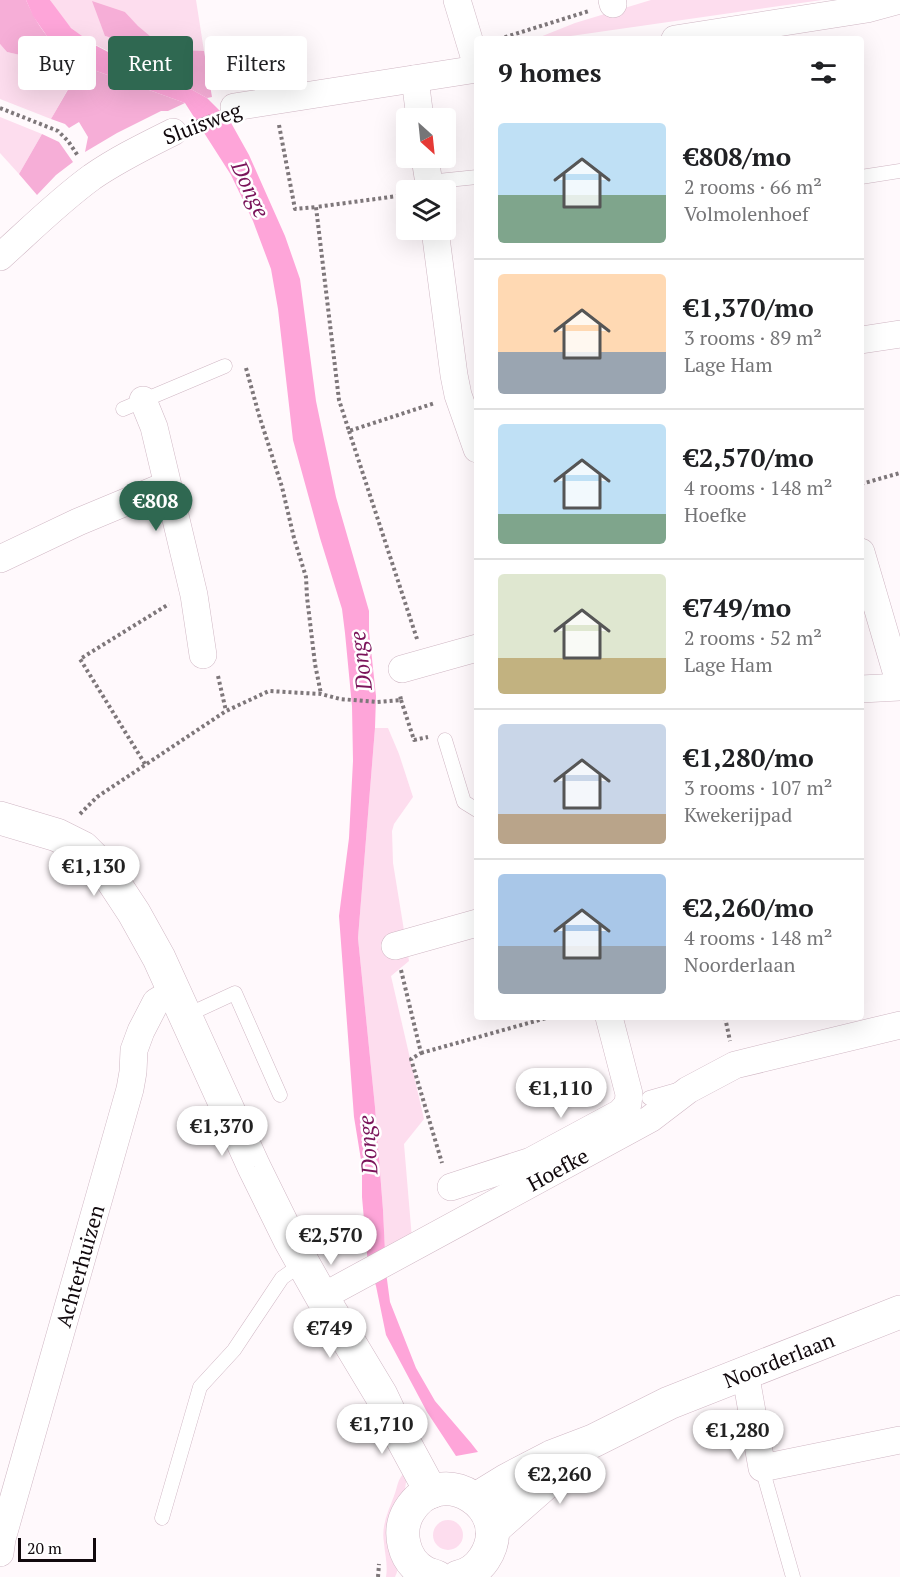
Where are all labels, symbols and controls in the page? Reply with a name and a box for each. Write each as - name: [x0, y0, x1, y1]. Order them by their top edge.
- chip: Buy: [18, 36, 96, 90]
- chip: Rent: [108, 36, 193, 90]
- chip: Filters: [205, 36, 307, 90]
- text: 9 homes: [498, 55, 602, 89]
- icon: filters: [807, 56, 840, 89]
- street label: Sluisweg: [159, 95, 246, 151]
- north arrow: [396, 108, 456, 168]
- map controls: [396, 108, 456, 240]
- text: €808/mo: [684, 139, 791, 173]
- icon: home: [546, 147, 618, 219]
- water label: Donge: [225, 155, 277, 222]
- text: 2 rooms · 66 m²: [684, 173, 822, 200]
- button: layers: [396, 180, 456, 240]
- text: Volmolenhoef: [684, 200, 809, 227]
- text: €1,370/mo: [684, 290, 814, 324]
- icon: home: [546, 298, 618, 370]
- text: 3 rooms · 89 m²: [684, 324, 822, 351]
- text: Lage Ham: [684, 351, 772, 378]
- text: €2,570/mo: [684, 440, 814, 474]
- icon: home: [546, 448, 618, 520]
- text: 4 rooms · 148 m²: [684, 474, 832, 501]
- pin: €808: [120, 481, 192, 532]
- text: €808: [133, 487, 179, 514]
- text: Hoefke: [684, 501, 747, 528]
- text: €749/mo: [684, 590, 791, 624]
- icon: home: [546, 598, 618, 670]
- text: 2 rooms · 52 m²: [684, 624, 822, 651]
- water label: Donge: [342, 630, 378, 693]
- text: Lage Ham: [684, 651, 772, 678]
- text: €1,280/mo: [684, 740, 814, 774]
- icon: home: [546, 748, 618, 820]
- text: 3 rooms · 107 m²: [684, 774, 832, 801]
- text: Kwekerijpad: [684, 801, 792, 828]
- pin: €1,130: [45, 846, 143, 897]
- text: €1,130: [63, 852, 125, 879]
- text: €2,260/mo: [684, 890, 814, 924]
- icon: home: [546, 898, 618, 970]
- text: 4 rooms · 148 m²: [684, 924, 832, 951]
- text: Noorderlaan: [684, 951, 795, 978]
- pin: €1,110: [512, 1068, 610, 1119]
- text: €1,110: [530, 1074, 592, 1101]
- pin: €1,370: [173, 1106, 271, 1157]
- text: €1,370: [191, 1112, 253, 1139]
- water label: Donge: [350, 1114, 384, 1177]
- street label: Hoefke: [522, 1141, 593, 1197]
- street label: Achterhuizen: [49, 1201, 110, 1330]
- pin: €2,570: [282, 1215, 380, 1266]
- text: €2,570: [300, 1221, 362, 1248]
- pin: €749: [294, 1308, 366, 1359]
- text: €749: [307, 1314, 353, 1341]
- street label: Noorderlaan: [719, 1325, 839, 1394]
- pin: €1,710: [333, 1404, 431, 1455]
- text: €1,710: [351, 1410, 413, 1437]
- pin: €1,280: [689, 1410, 787, 1461]
- text: €1,280: [707, 1416, 769, 1443]
- pin: €2,260: [511, 1454, 609, 1505]
- text: €2,260: [529, 1460, 591, 1487]
- scale bar: [18, 1535, 96, 1562]
- text: 20 m: [27, 1537, 62, 1559]

